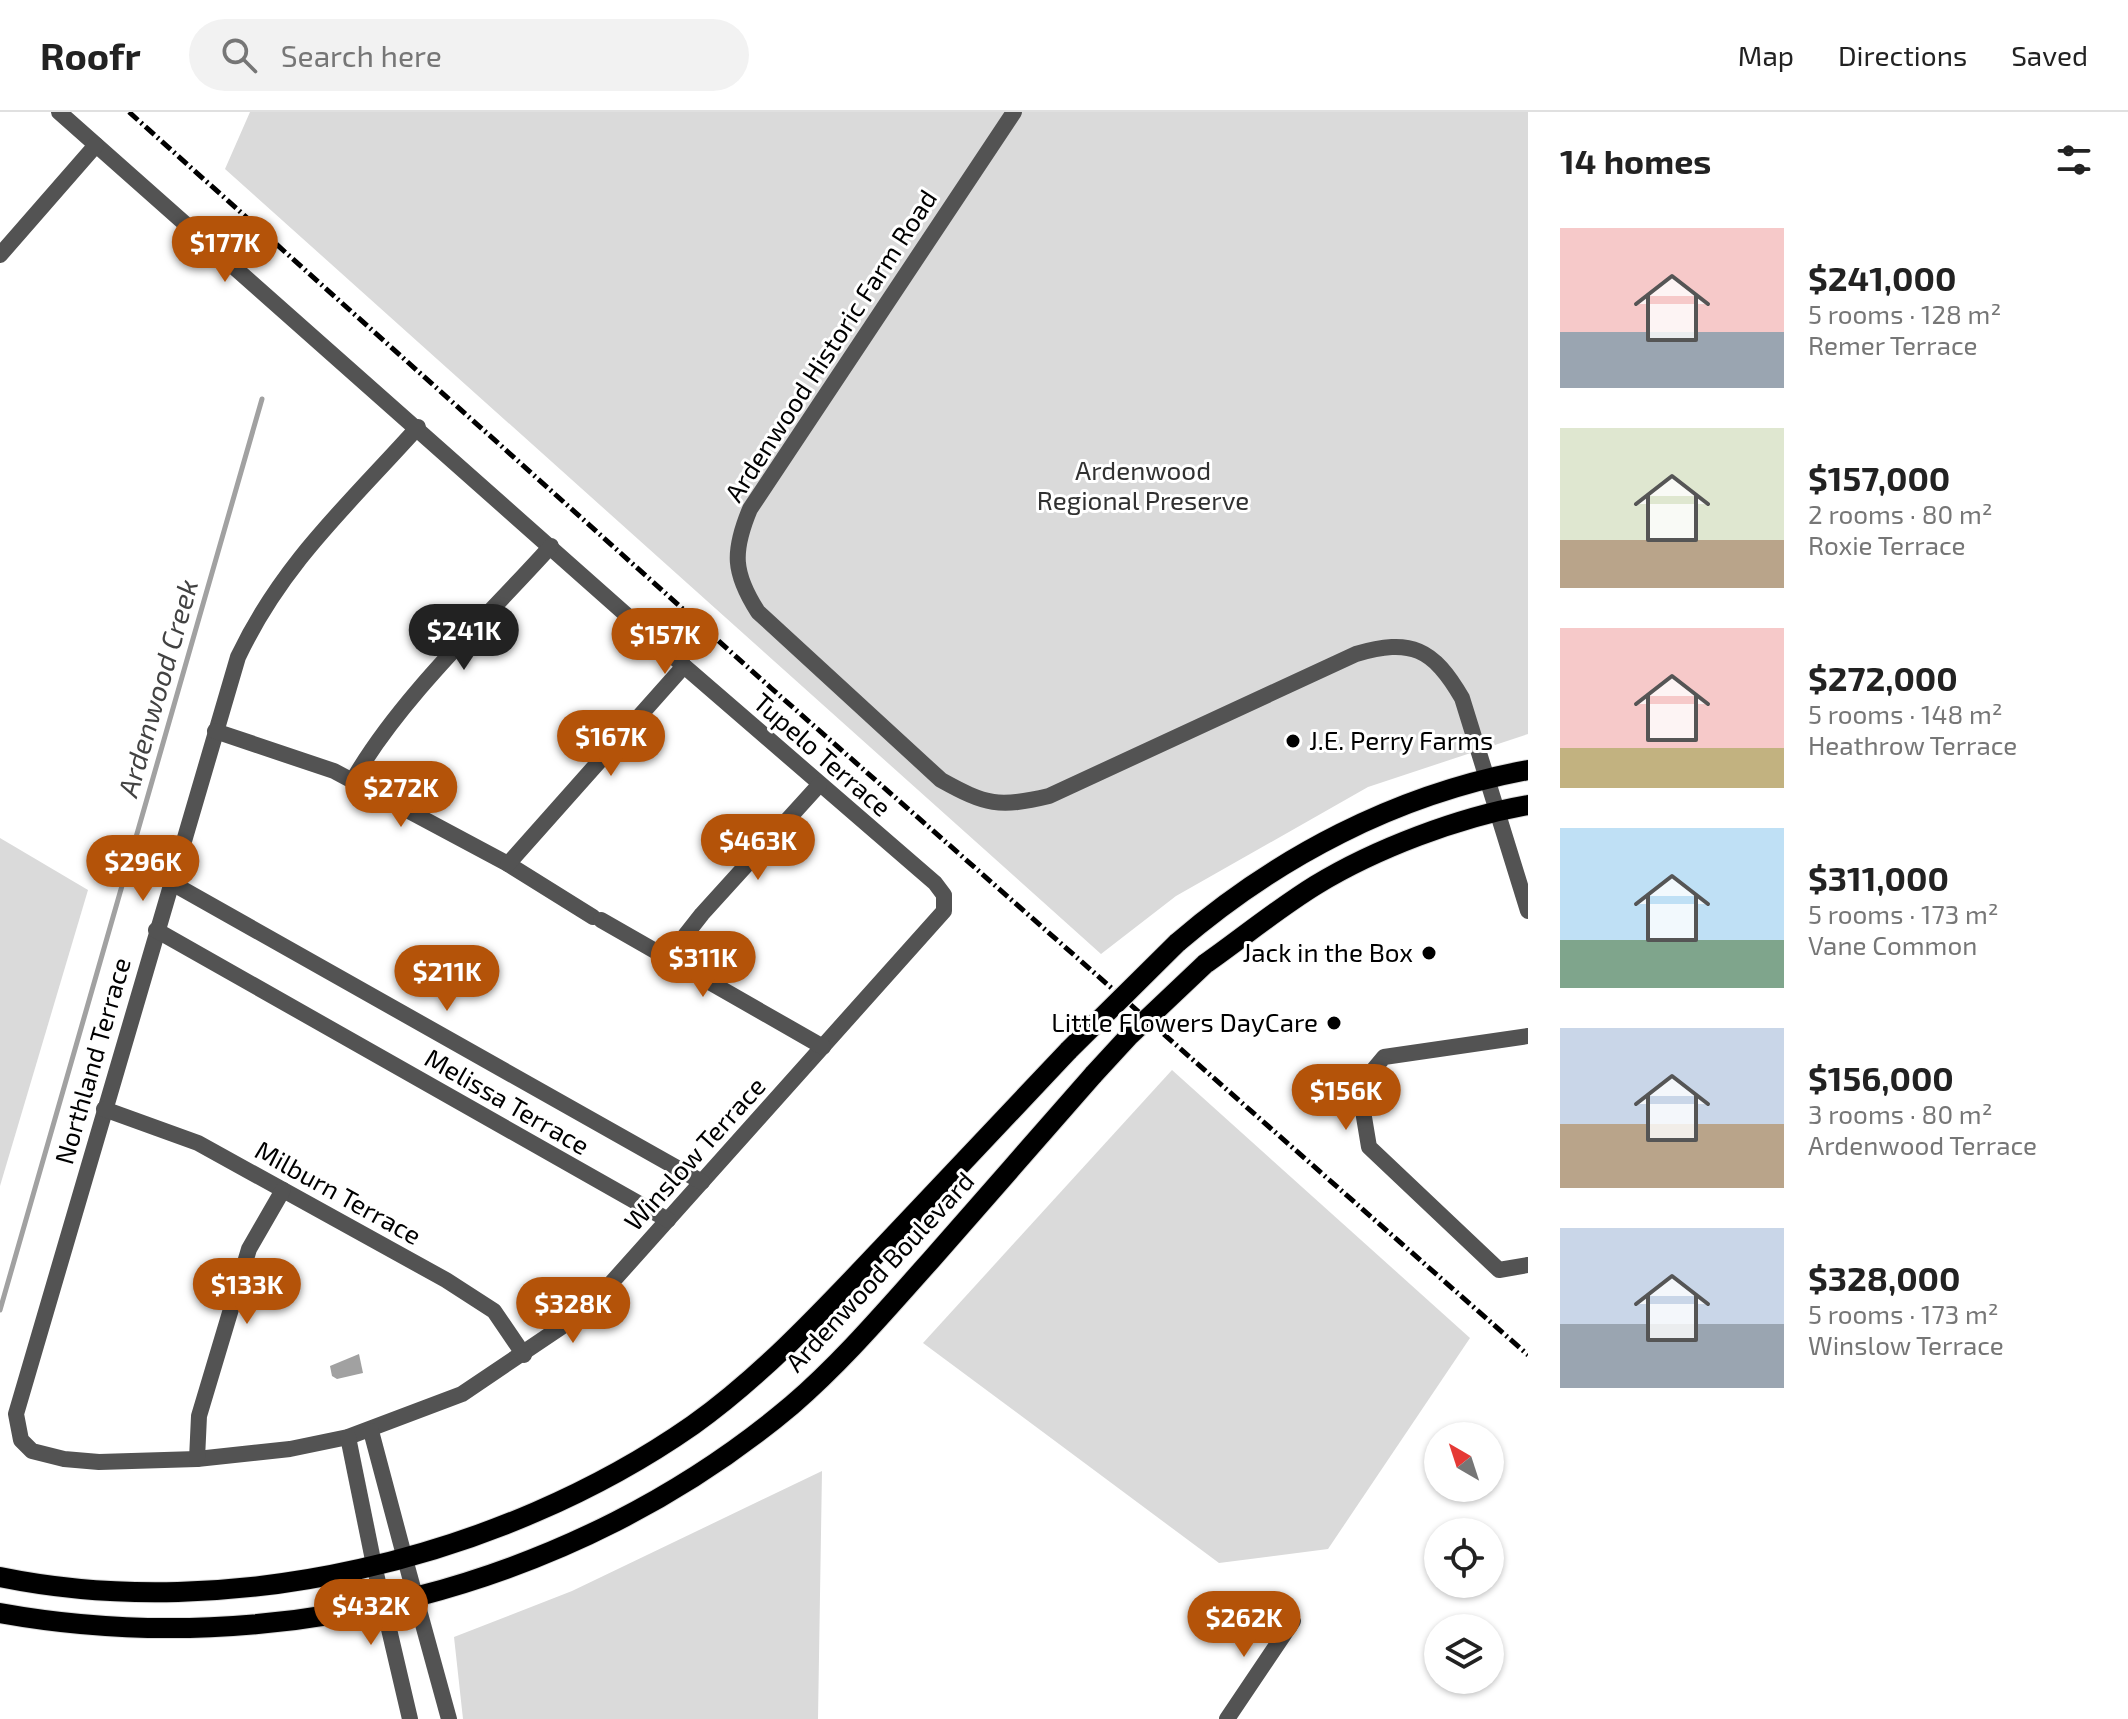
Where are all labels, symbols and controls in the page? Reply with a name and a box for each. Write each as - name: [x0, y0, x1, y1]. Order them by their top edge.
- search box: [189, 19, 749, 91]
- text: Roofr: [40, 32, 141, 78]
- icon: search: [217, 33, 261, 77]
- text: Search here: [281, 37, 442, 73]
- text: Map: [1738, 38, 1794, 72]
- text: Directions: [1838, 38, 1967, 72]
- text: Saved: [2011, 38, 2088, 72]
- icon: filters: [2052, 138, 2096, 182]
- text: 14 homes: [1560, 140, 1711, 181]
- street label: Ardenwood Historic Farm Road: [717, 183, 942, 507]
- pin: $177K: [169, 216, 281, 284]
- text: $177K: [190, 226, 260, 257]
- text: $241,000: [1808, 257, 1956, 298]
- icon: home: [1624, 260, 1720, 356]
- text: 5 rooms · 128 m²: [1808, 298, 2001, 329]
- text: Remer Terrace: [1808, 329, 1977, 360]
- park label: Ardenwood Regional Preserve: [1037, 454, 1249, 515]
- text: $157,000: [1808, 457, 1950, 498]
- icon: home: [1624, 460, 1720, 556]
- text: 2 rooms · 80 m²: [1808, 498, 1993, 529]
- text: Roxie Terrace: [1808, 529, 1966, 560]
- water label: Ardenwood Creek: [109, 575, 204, 801]
- pin: $241K: [408, 604, 520, 672]
- pin: $157K: [609, 608, 721, 676]
- text: $241K: [427, 614, 501, 645]
- text: $157K: [630, 618, 700, 649]
- text: $272,000: [1808, 657, 1958, 698]
- icon: home: [1624, 660, 1720, 756]
- street label: Tupelo Terrace: [748, 686, 898, 822]
- text: 5 rooms · 148 m²: [1808, 698, 2003, 729]
- pin: $167K: [555, 710, 667, 778]
- text: $167K: [575, 720, 647, 751]
- place label: J.E. Perry Farms: [1309, 724, 1493, 755]
- text: Heathrow Terrace: [1808, 729, 2017, 760]
- marker: J.E. Perry Farms: [1284, 732, 1302, 750]
- pin: $272K: [345, 761, 457, 829]
- text: $272K: [363, 771, 439, 802]
- pin: $463K: [702, 814, 814, 882]
- text: $463K: [719, 824, 797, 855]
- pin: $296K: [87, 835, 199, 903]
- text: $296K: [104, 845, 182, 876]
- text: $311,000: [1808, 857, 1949, 898]
- icon: home: [1624, 860, 1720, 956]
- text: 5 rooms · 173 m²: [1808, 898, 1999, 929]
- text: Vane Common: [1808, 929, 1977, 960]
- pin: $311K: [647, 931, 759, 999]
- place label: Jack in the Box: [1242, 936, 1413, 967]
- text: $311K: [669, 941, 737, 972]
- marker: Jack in the Box: [1420, 944, 1438, 962]
- pin: $211K: [391, 945, 503, 1013]
- street label: Northland Terrace: [47, 954, 136, 1167]
- text: $211K: [412, 955, 482, 986]
- place label: Little Flowers DayCare: [1051, 1006, 1318, 1037]
- marker: Little Flowers DayCare: [1325, 1014, 1343, 1032]
- street label: Melissa Terrace: [420, 1041, 595, 1160]
- text: $156,000: [1808, 1057, 1954, 1098]
- icon: home: [1624, 1060, 1720, 1156]
- pin: $156K: [1290, 1064, 1402, 1132]
- street label: Winslow Terrace: [617, 1070, 771, 1236]
- text: $156K: [1310, 1074, 1382, 1105]
- text: 3 rooms · 80 m²: [1808, 1098, 1992, 1129]
- text: Ardenwood Terrace: [1808, 1129, 2037, 1160]
- street label: Milburn Terrace: [250, 1133, 427, 1250]
- street label: Ardenwood Boulevard: [778, 1165, 980, 1377]
- text: $328,000: [1808, 1257, 1961, 1298]
- pin: $133K: [191, 1258, 303, 1326]
- icon: home: [1624, 1260, 1720, 1356]
- text: $133K: [211, 1268, 283, 1299]
- pin: $328K: [517, 1277, 629, 1345]
- text: $328K: [534, 1287, 612, 1318]
- text: 5 rooms · 173 m²: [1808, 1298, 1999, 1329]
- text: Winslow Terrace: [1808, 1329, 2004, 1360]
- north arrow: [1424, 1422, 1504, 1502]
- map controls: [1424, 1422, 1504, 1694]
- button: locate: [1424, 1518, 1504, 1598]
- pin: $432K: [315, 1579, 427, 1647]
- text: $432K: [332, 1589, 410, 1620]
- pin: $262K: [1188, 1591, 1300, 1659]
- text: $262K: [1205, 1601, 1283, 1632]
- button: layers: [1424, 1614, 1504, 1694]

